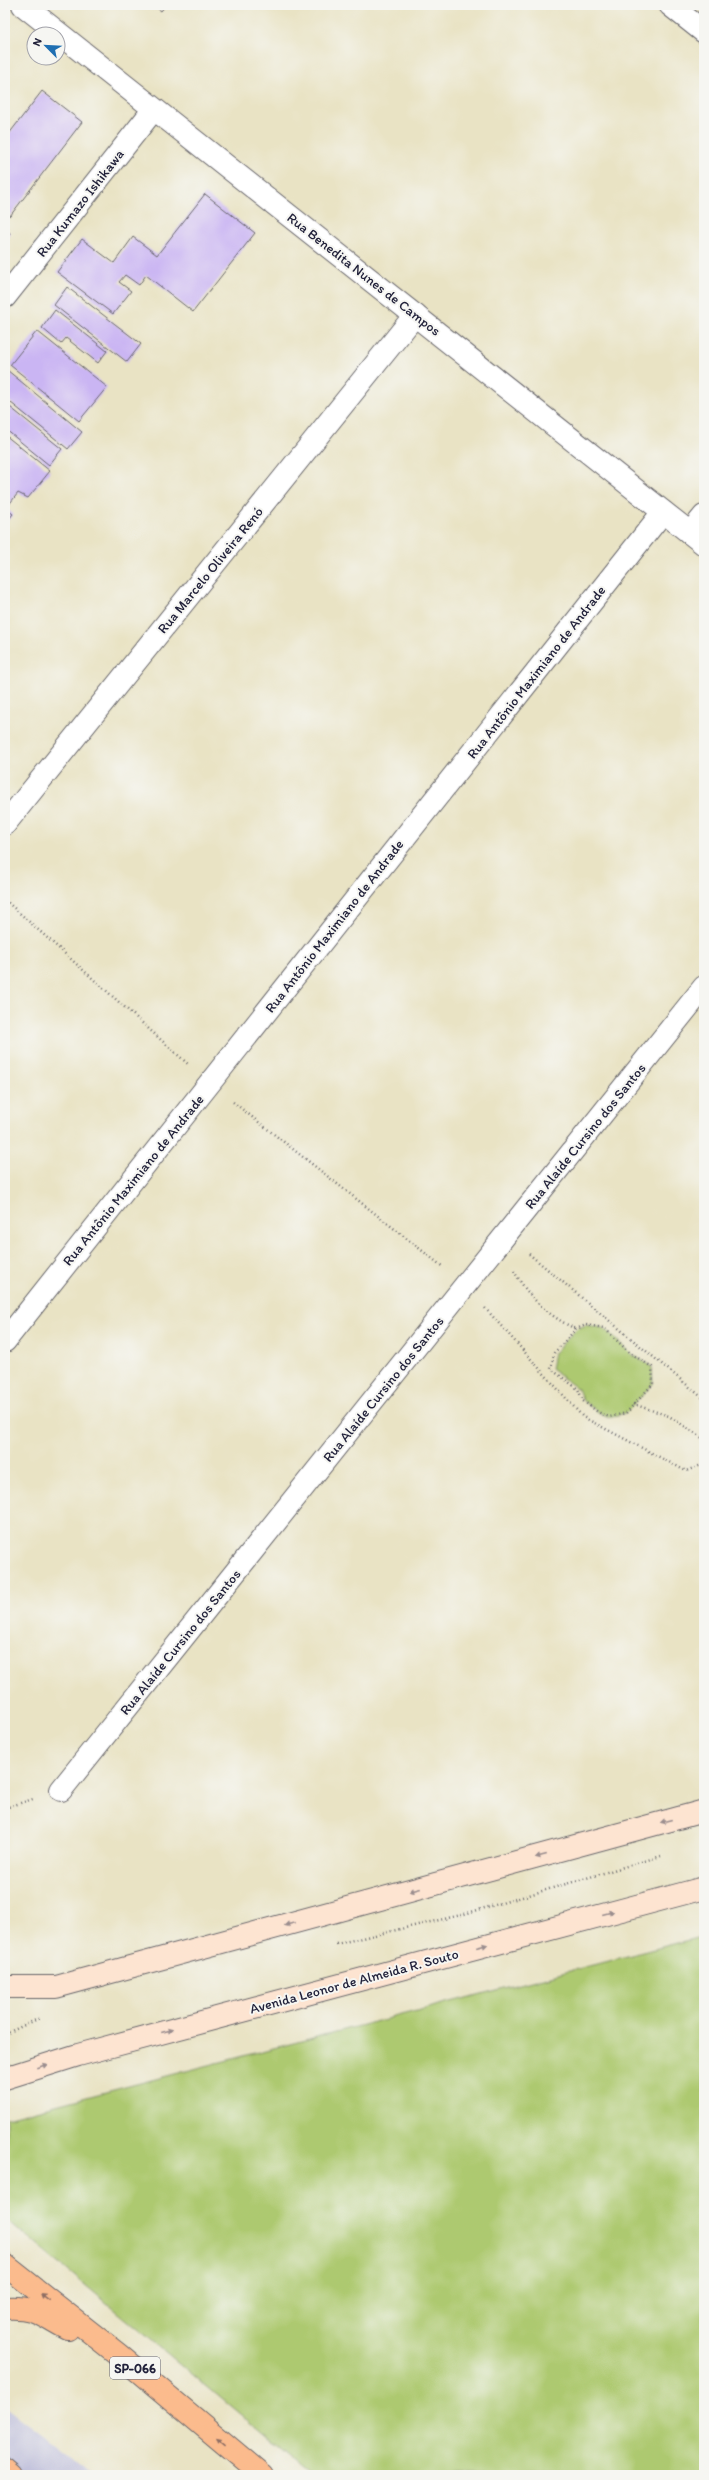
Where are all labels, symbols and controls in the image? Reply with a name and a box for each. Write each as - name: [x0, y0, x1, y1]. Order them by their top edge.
- north arrow: [26, 26, 66, 66]
- text: N: [30, 36, 45, 48]
- street label: Rua Kumazo Ishikawa: [33, 146, 128, 261]
- street label: Rua Benedita Nunes de Campos: [284, 209, 444, 340]
- street label: Rua Marcelo Oliveira Renó: [154, 504, 267, 637]
- street label: Rua Antônio Maximiano de Andrade: [464, 582, 609, 762]
- street label: Rua Antônio Maximiano de Andrade: [262, 836, 407, 1016]
- street label: Rua Alaíde Cursino dos Santos: [521, 1060, 649, 1213]
- street label: Rua Antônio Maximiano de Andrade: [59, 1091, 208, 1269]
- street label: Rua Alaíde Cursino dos Santos: [319, 1313, 447, 1466]
- street label: Rua Alaíde Cursino dos Santos: [116, 1566, 244, 1719]
- one-way arrow: [660, 1819, 673, 1825]
- one-way arrow: [535, 1853, 547, 1859]
- one-way arrow: [409, 1887, 421, 1893]
- one-way arrow: [602, 1910, 614, 1916]
- one-way arrow: [284, 1921, 296, 1927]
- one-way arrow: [476, 1943, 488, 1949]
- street label: Avenida Leonor de Almeida R. Souto: [248, 1945, 460, 2018]
- one-way arrow: [162, 2028, 174, 2034]
- one-way arrow: [37, 2063, 49, 2069]
- one-way arrow: [39, 2292, 50, 2301]
- road number: SP-066: [110, 2357, 160, 2379]
- one-way arrow: [216, 2436, 227, 2445]

